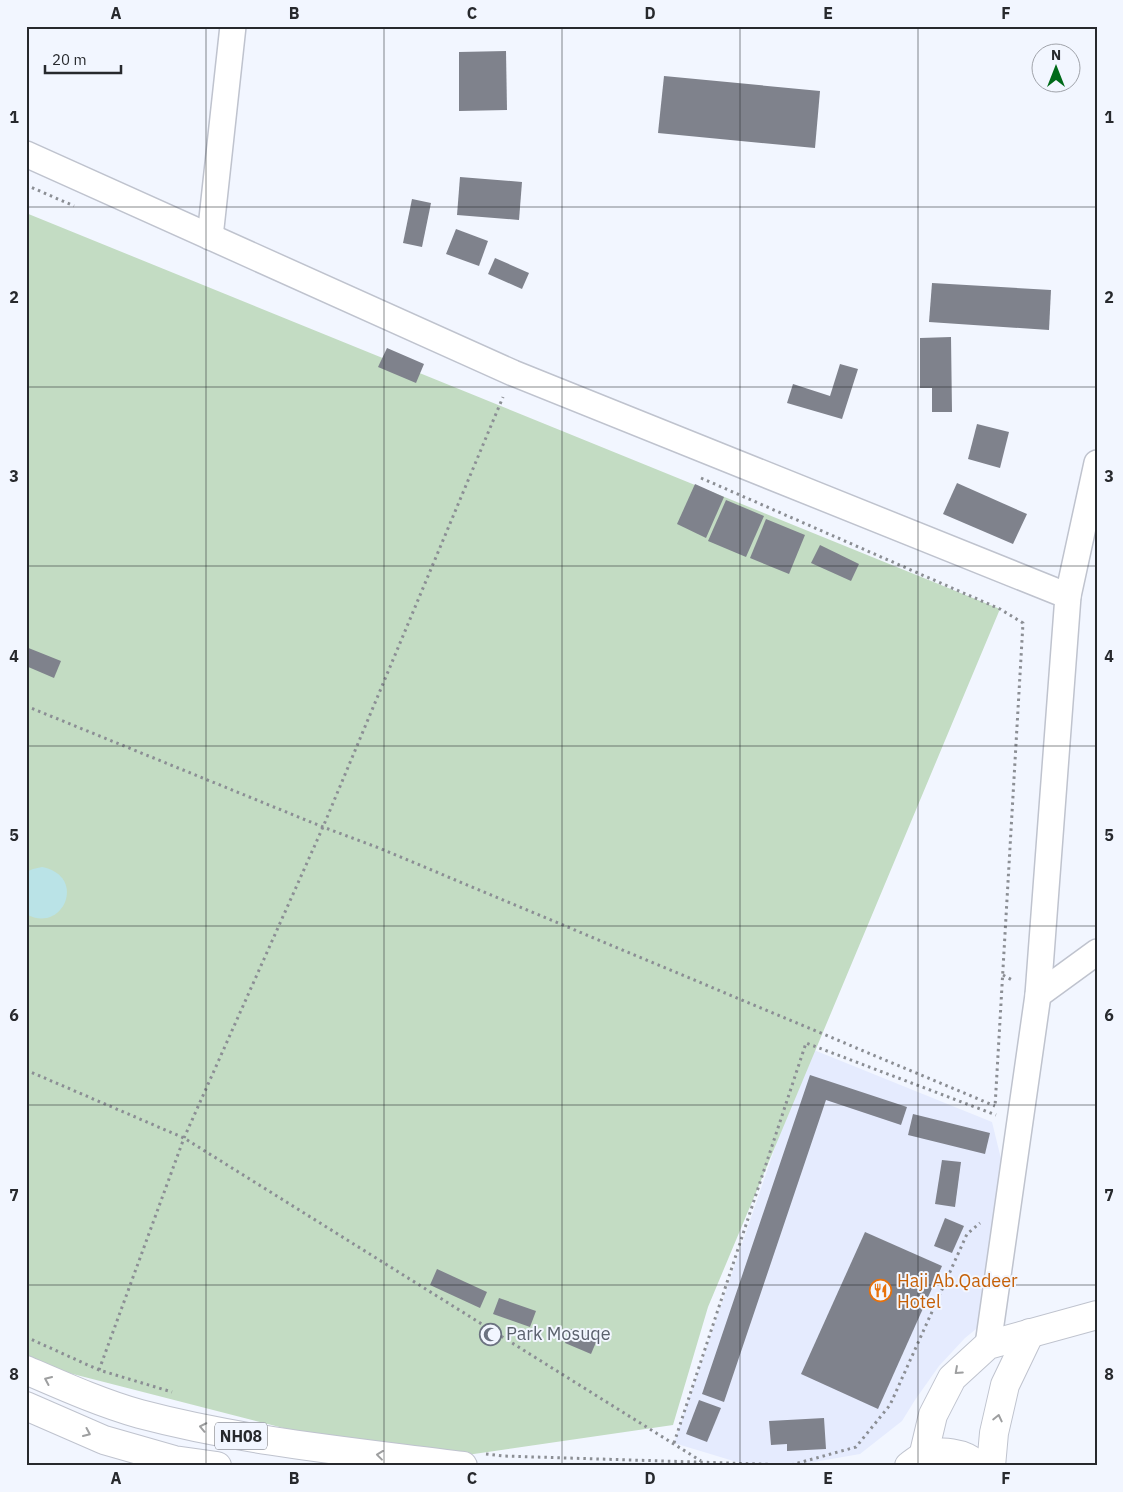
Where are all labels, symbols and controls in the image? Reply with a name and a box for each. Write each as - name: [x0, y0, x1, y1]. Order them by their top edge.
- text: A: [111, 3, 122, 23]
- text: B: [289, 3, 300, 23]
- text: C: [467, 3, 477, 23]
- text: D: [644, 3, 656, 23]
- text: E: [823, 3, 833, 23]
- text: F: [1001, 3, 1011, 23]
- scale bar: [45, 42, 121, 74]
- north arrow: [1030, 42, 1080, 92]
- text: N: [1051, 46, 1061, 64]
- text: 20 m: [52, 50, 87, 69]
- text: 1: [9, 107, 19, 127]
- text: 1: [1104, 107, 1114, 127]
- text: 2: [9, 287, 19, 307]
- text: 2: [1104, 287, 1114, 307]
- text: 3: [9, 466, 19, 486]
- text: 3: [1104, 466, 1114, 486]
- text: 4: [9, 646, 19, 666]
- text: 4: [1104, 646, 1114, 666]
- text: 5: [9, 825, 19, 845]
- text: 5: [1104, 825, 1114, 845]
- text: 6: [9, 1005, 19, 1025]
- text: 6: [1104, 1005, 1114, 1025]
- text: 7: [9, 1185, 19, 1205]
- text: 7: [1104, 1185, 1114, 1205]
- place label: Haji Ab.Qadeer Hotel: [897, 1269, 1018, 1313]
- restaurant icon: Haji Ab.Qadeer Hotel: [869, 1279, 893, 1303]
- mosque icon: Park Mosuqe: [478, 1322, 502, 1346]
- place label: Park Mosuqe: [506, 1322, 611, 1345]
- text: 8: [9, 1364, 19, 1384]
- text: 8: [1104, 1364, 1114, 1384]
- one-way arrow: [955, 1366, 964, 1375]
- one-way arrow: [44, 1375, 53, 1386]
- one-way arrow: [992, 1413, 1003, 1422]
- road number: NH08: [215, 1422, 267, 1450]
- one-way arrow: [198, 1423, 207, 1433]
- one-way arrow: [82, 1426, 91, 1437]
- one-way arrow: [376, 1450, 384, 1461]
- text: A: [111, 1468, 122, 1488]
- text: B: [289, 1468, 300, 1488]
- text: C: [467, 1468, 477, 1488]
- text: D: [644, 1468, 656, 1488]
- text: E: [823, 1468, 833, 1488]
- text: F: [1001, 1468, 1011, 1488]

